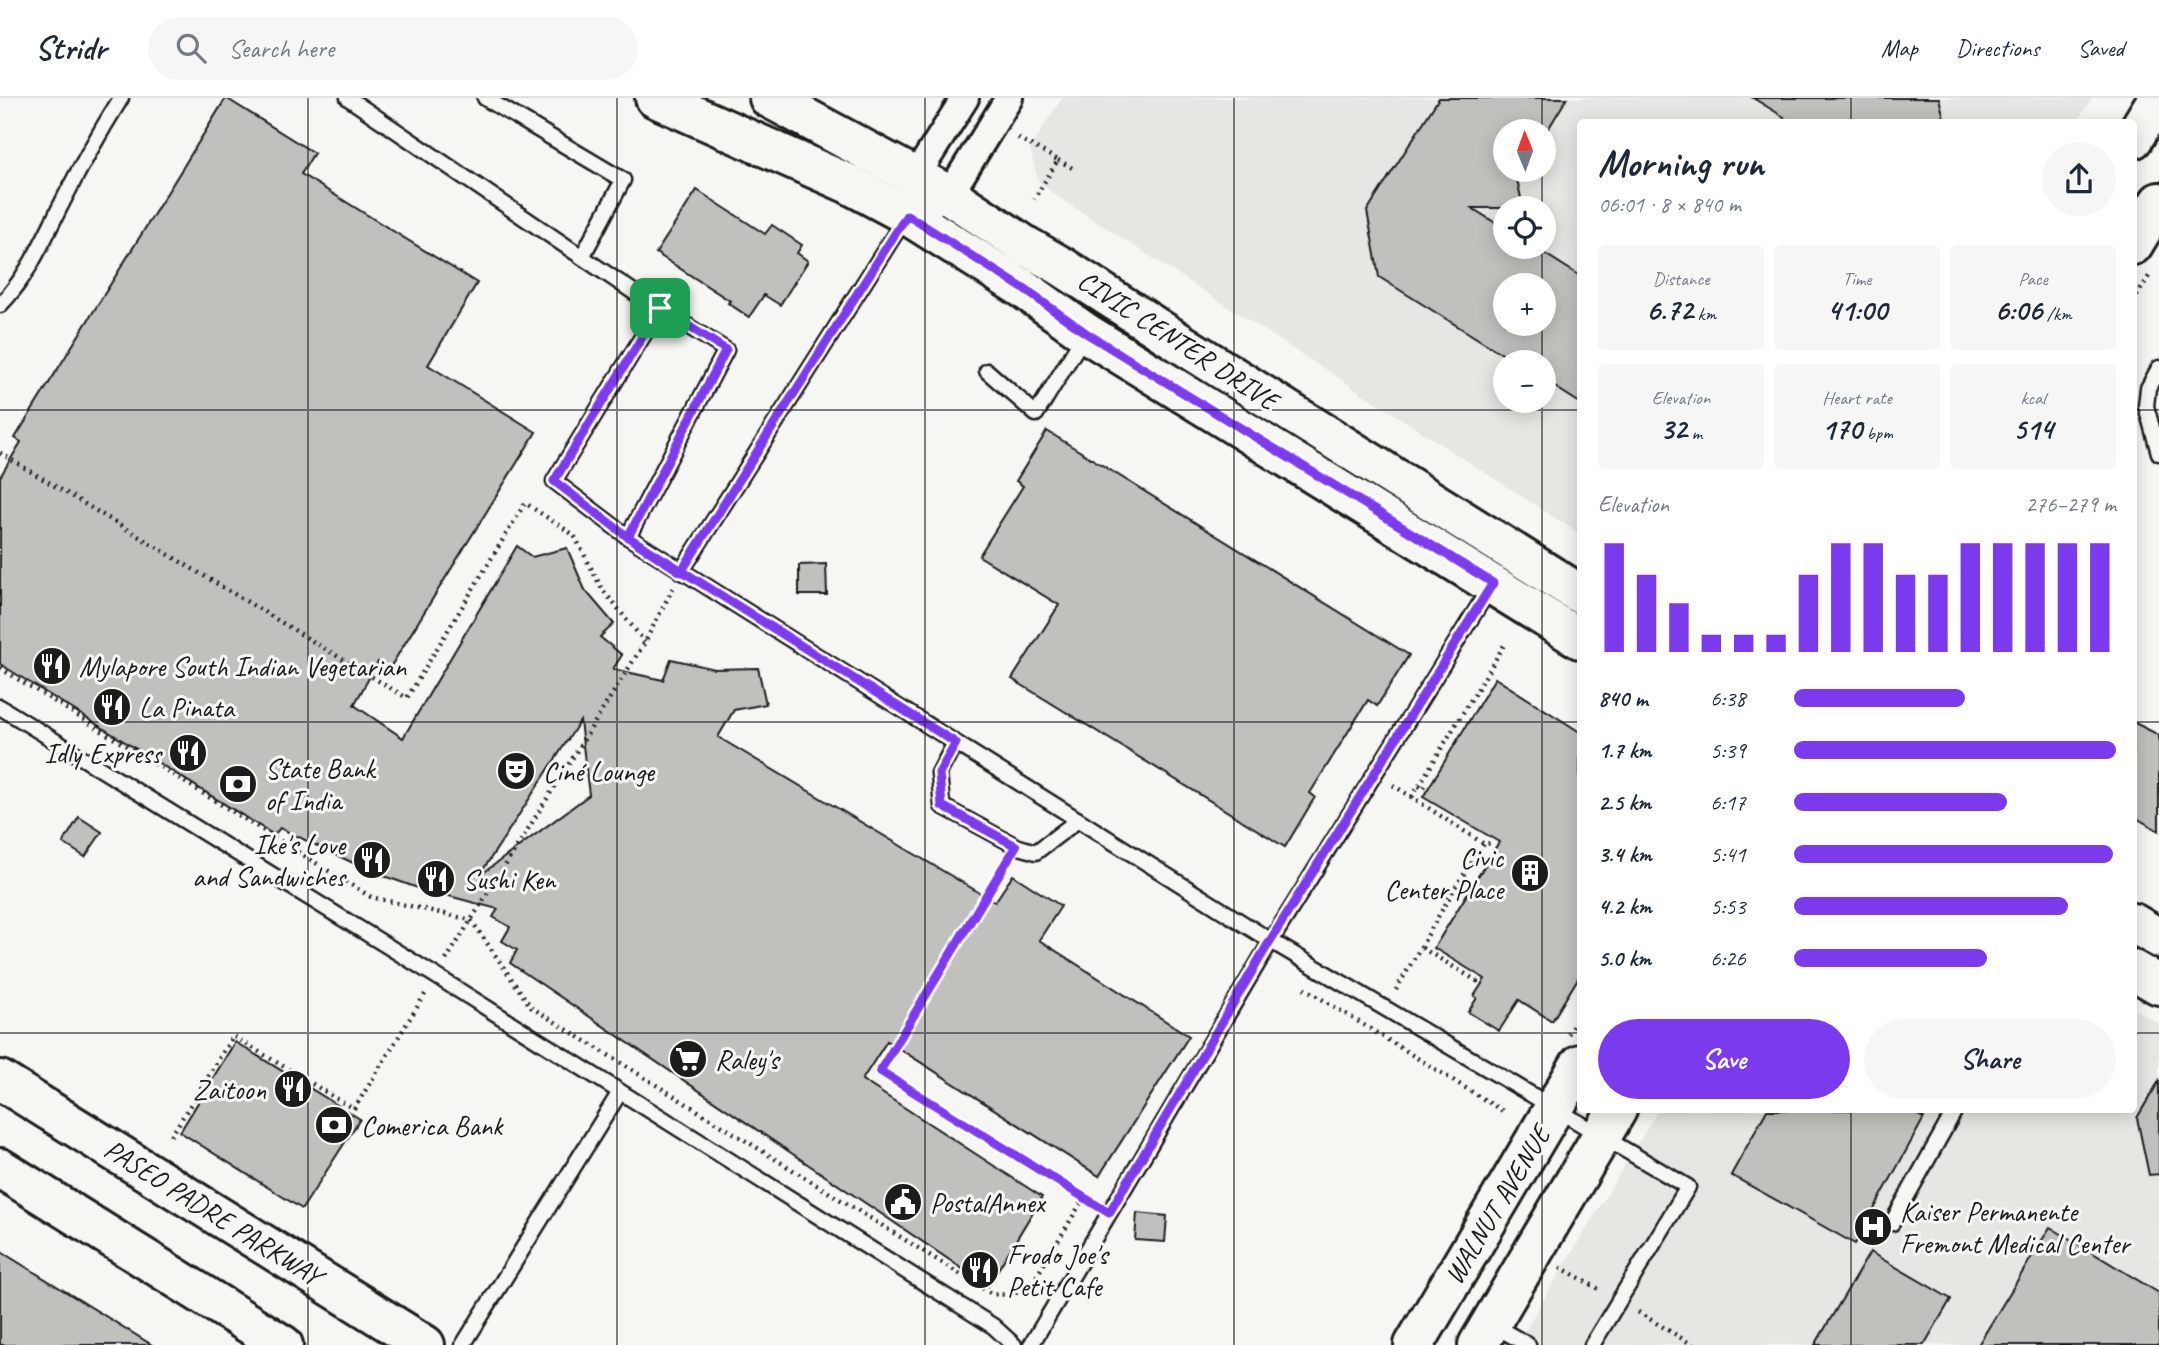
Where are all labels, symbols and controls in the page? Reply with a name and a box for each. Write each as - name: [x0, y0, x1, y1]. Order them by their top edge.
- search box: [148, 17, 638, 80]
- text: Stridr: [35, 27, 106, 69]
- icon: search: [172, 29, 210, 67]
- text: Search here: [228, 32, 334, 65]
- text: Map: [1881, 33, 1918, 63]
- text: Directions: [1956, 33, 2039, 63]
- text: Saved: [2077, 33, 2124, 63]
- north arrow: [1493, 119, 1556, 182]
- map controls: [1493, 119, 1556, 413]
- text: Morning run: [1598, 140, 1764, 187]
- button: share: [2042, 142, 2116, 216]
- text: 06:01 · 8 × 840 m: [1598, 190, 1741, 219]
- button: locate: [1493, 196, 1556, 259]
- street label: CIVIC CENTER DRIVE: [1071, 262, 1288, 420]
- text: Distance: [1653, 267, 1709, 291]
- text: Time: [1842, 267, 1872, 291]
- text: Pace: [2018, 267, 2048, 291]
- button: +: [1493, 273, 1556, 336]
- pin: [630, 278, 690, 338]
- icon: arrive: [641, 289, 679, 327]
- text: 6.72: [1646, 291, 1693, 329]
- text: 41:00: [1827, 291, 1887, 329]
- text: 6:06: [1994, 291, 2042, 329]
- text: km: [1693, 302, 1716, 326]
- text: /km: [2042, 302, 2072, 326]
- button: −: [1493, 350, 1556, 413]
- text: Elevation: [1652, 386, 1710, 410]
- text: Heart rate: [1822, 386, 1892, 410]
- text: kcal: [2020, 386, 2046, 410]
- text: 32: [1660, 410, 1687, 448]
- text: 170: [1821, 410, 1862, 448]
- text: 514: [2013, 410, 2053, 448]
- text: m: [1687, 421, 1702, 445]
- text: bpm: [1862, 421, 1893, 445]
- text: Elevation: [1598, 490, 1669, 519]
- text: 276–279 m: [2025, 490, 2116, 519]
- restaurant icon: Mylapore South Indian Vegetarian: [31, 645, 73, 687]
- place label: Mylapore South Indian Vegetarian: [79, 649, 408, 684]
- text: 840 m: [1598, 684, 1648, 713]
- text: 6:38: [1710, 684, 1746, 713]
- restaurant icon: La Pinata: [91, 686, 133, 728]
- place label: La Pinata: [139, 690, 236, 725]
- restaurant icon: Idly Express: [167, 732, 209, 774]
- place label: Idly Express: [44, 736, 163, 771]
- text: 1.7 km: [1598, 736, 1651, 765]
- text: 5:39: [1710, 736, 1746, 765]
- theatre icon: Ciné Lounge: [495, 750, 537, 792]
- place label: State Bank of India: [265, 751, 377, 818]
- place label: Ciné Lounge: [543, 754, 656, 789]
- bank icon: State Bank of India: [217, 763, 259, 805]
- text: 2.5 km: [1598, 788, 1651, 817]
- text: 6:17: [1710, 788, 1746, 817]
- place label: Ike's Love and Sandwiches: [192, 827, 347, 894]
- restaurant icon: Ike's Love and Sandwiches: [351, 839, 393, 881]
- place label: Civic Center Place: [1384, 840, 1505, 907]
- text: 3.4 km: [1598, 840, 1652, 869]
- text: 5:41: [1710, 840, 1746, 869]
- building icon: Civic Center Place: [1509, 852, 1551, 894]
- restaurant icon: Sushi Ken: [415, 858, 457, 900]
- place label: Sushi Ken: [463, 862, 557, 897]
- text: 4.2 km: [1598, 892, 1652, 921]
- text: 5:53: [1710, 892, 1746, 921]
- text: 5.0 km: [1598, 944, 1651, 973]
- text: 6:26: [1710, 944, 1746, 973]
- button: Save: [1598, 1019, 1850, 1099]
- button: Share: [1864, 1019, 2116, 1099]
- supermarket icon: Raley's: [667, 1038, 709, 1080]
- place label: Raley's: [715, 1042, 781, 1077]
- restaurant icon: Zaitoon: [272, 1068, 314, 1110]
- place label: Zaitoon: [193, 1072, 266, 1107]
- bank icon: Comerica Bank: [313, 1104, 355, 1146]
- place label: Comerica Bank: [361, 1108, 504, 1143]
- street label: WALNUT AVENUE: [1436, 1116, 1560, 1290]
- street label: PASEO PADRE PARKWAY: [98, 1131, 333, 1296]
- public building icon: PostalAnnex: [882, 1181, 924, 1223]
- place label: PostalAnnex: [930, 1185, 1047, 1220]
- place label: Kaiser Permanente Fremont Medical Center: [1900, 1194, 2132, 1261]
- hospital icon: Kaiser Permanente Fremont Medical Center: [1852, 1206, 1894, 1248]
- place label: Frodo Joe's Petit Cafe: [1007, 1237, 1110, 1304]
- restaurant icon: Frodo Joe's Petit Cafe: [959, 1249, 1001, 1291]

